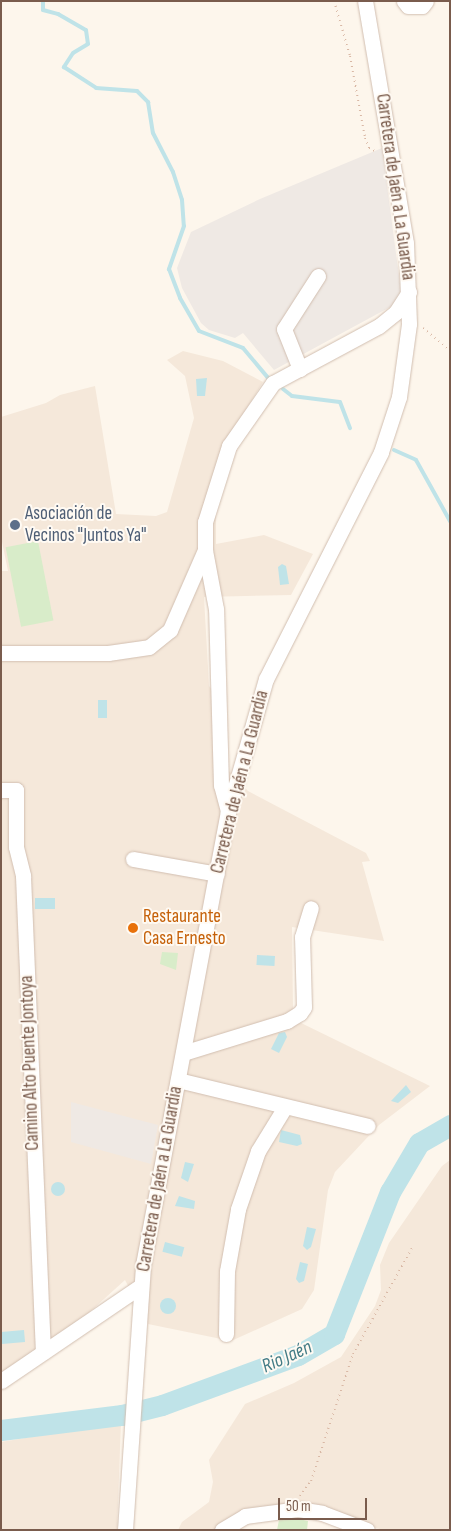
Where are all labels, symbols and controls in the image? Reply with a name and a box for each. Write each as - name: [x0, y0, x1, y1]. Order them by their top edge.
- street label: Carretera de Jaén a La Guardia: [371, 92, 419, 282]
- place label: Asociación de Vecinos "Juntos Ya": [25, 503, 147, 547]
- marker: Asociación de Vecinos "Juntos Ya": [9, 519, 21, 531]
- street label: Carretera de Jaén a La Guardia: [206, 688, 274, 876]
- place label: Restaurante Casa Ernesto: [143, 906, 226, 950]
- marker: Restaurante Casa Ernesto: [127, 922, 139, 934]
- street label: Camino Alto Puente Jontoya: [16, 975, 44, 1151]
- street label: Carretera de Jaén a La Guardia: [132, 1084, 188, 1274]
- water label: Rio Jaén: [258, 1335, 316, 1379]
- scale bar: [281, 1488, 370, 1520]
- text: 50 m: [286, 1497, 311, 1516]

